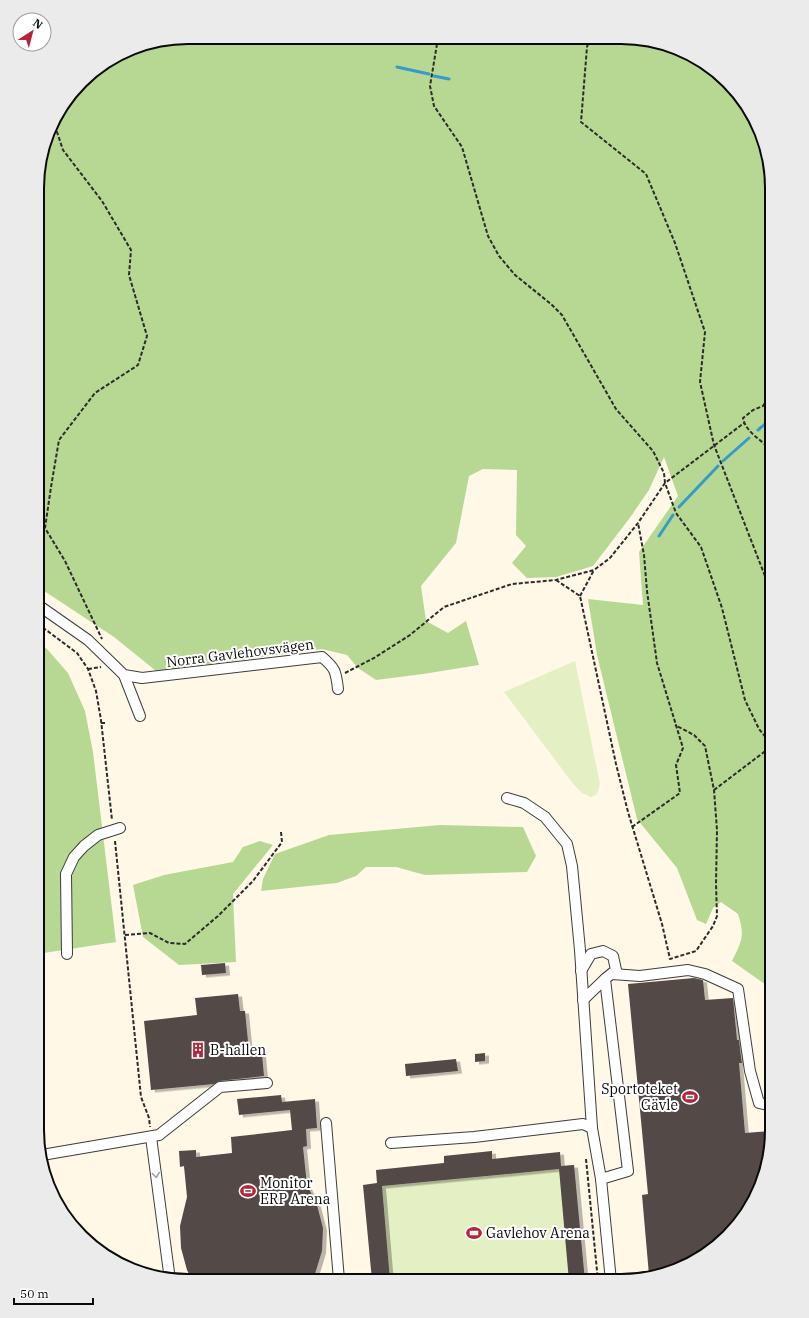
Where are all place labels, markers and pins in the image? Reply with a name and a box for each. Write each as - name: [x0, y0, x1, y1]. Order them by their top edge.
- building icon: B-hallen: [189, 1041, 207, 1059]
- place label: B-hallen: [210, 1041, 266, 1059]
- place label: Sportoteket Gävle: [601, 1080, 678, 1114]
- sports icon: Sportoteket Gävle: [681, 1088, 699, 1106]
- place label: Monitor ERP Arena: [260, 1174, 331, 1208]
- sports icon: Monitor ERP Arena: [239, 1182, 257, 1200]
- sports icon: Gavlehov Arena: [465, 1224, 483, 1242]
- place label: Gavlehov Arena: [486, 1224, 590, 1242]

